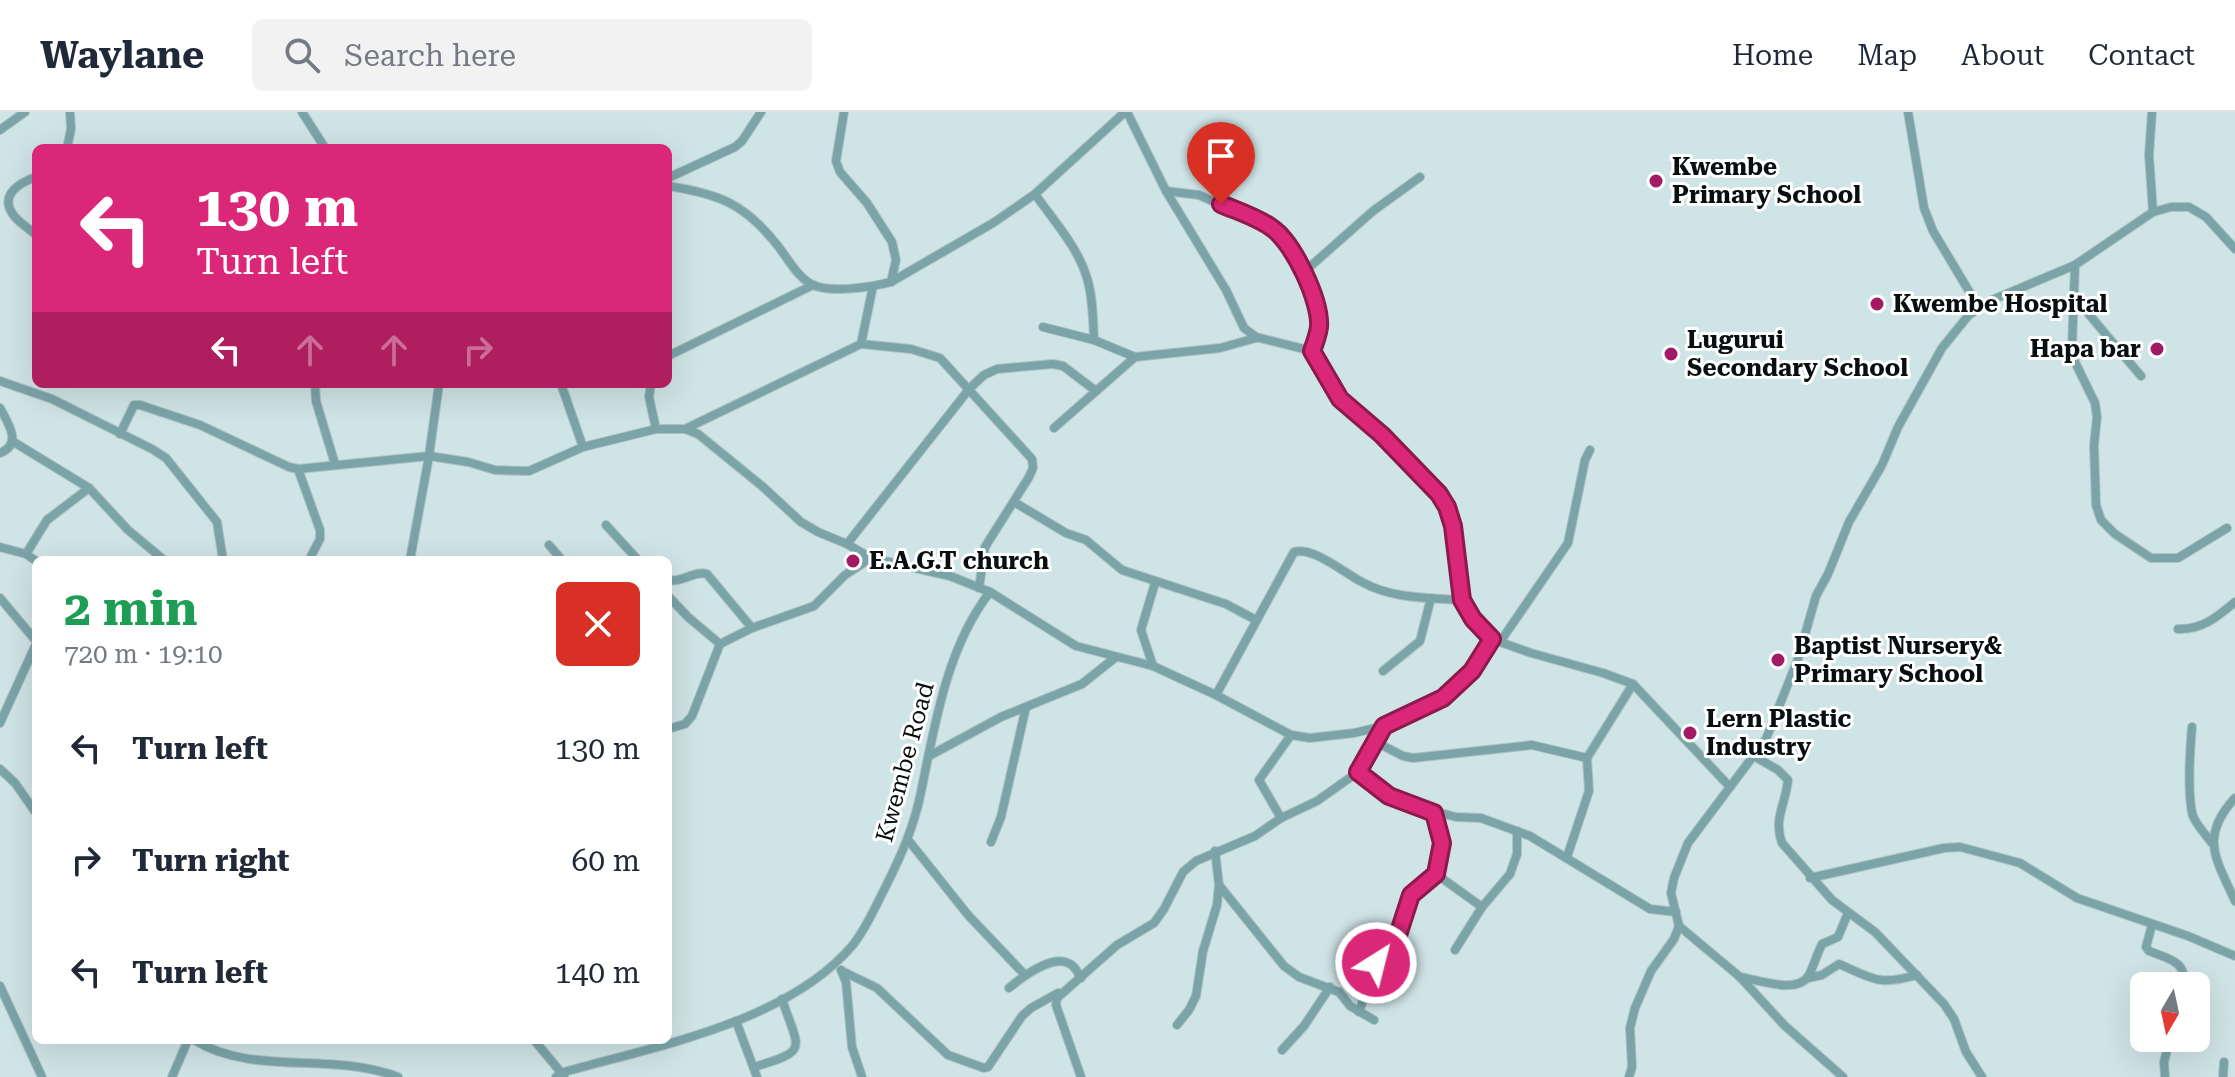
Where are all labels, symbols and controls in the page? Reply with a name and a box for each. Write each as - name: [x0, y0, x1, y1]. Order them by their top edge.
- search box: [252, 19, 812, 91]
- text: Waylane: [40, 33, 204, 77]
- icon: search: [280, 33, 324, 77]
- text: Search here: [344, 38, 516, 73]
- text: Home: [1732, 39, 1813, 72]
- text: Map: [1857, 39, 1917, 72]
- text: About: [1961, 39, 2044, 72]
- text: Contact: [2088, 39, 2195, 72]
- pin: [1187, 122, 1255, 204]
- icon: arrive: [1199, 134, 1243, 178]
- place label: Kwembe Primary School: [1672, 153, 1861, 209]
- marker: Kwembe Primary School: [1647, 172, 1665, 190]
- text: 130 m: [196, 174, 358, 240]
- icon: left: [64, 176, 168, 280]
- text: Turn left: [196, 241, 348, 283]
- place label: Kwembe Hospital: [1893, 290, 2108, 318]
- marker: Kwembe Hospital: [1868, 295, 1886, 313]
- place label: Lugurui Secondary School: [1687, 326, 1908, 382]
- icon: left: [204, 328, 248, 372]
- icon: ahead: [288, 328, 332, 372]
- icon: ahead: [372, 328, 416, 372]
- icon: right: [456, 328, 500, 372]
- place label: Hapa bar: [2030, 335, 2141, 363]
- marker: Hapa bar: [2148, 340, 2166, 358]
- marker: Lugurui Secondary School: [1662, 345, 1680, 363]
- place label: E.A.G.T church: [869, 547, 1049, 575]
- marker: E.A.G.T church: [844, 552, 862, 570]
- text: 2 min: [64, 581, 197, 637]
- button: close: [556, 582, 640, 666]
- place label: Baptist Nursery& Primary School: [1794, 632, 2002, 688]
- text: 720 m · 19:10: [64, 639, 223, 669]
- marker: Baptist Nursery& Primary School: [1769, 651, 1787, 669]
- street label: Kwembe Road: [870, 679, 940, 845]
- place label: Lern Plastic Industry: [1706, 705, 1852, 761]
- marker: Lern Plastic Industry: [1681, 724, 1699, 742]
- icon: left: [64, 726, 108, 770]
- text: Turn left: [132, 731, 268, 766]
- text: 130 m: [555, 731, 640, 766]
- icon: right: [64, 838, 108, 882]
- text: Turn right: [132, 843, 289, 878]
- text: 60 m: [571, 843, 640, 878]
- position arrow: [1334, 921, 1418, 1005]
- icon: left: [64, 950, 108, 994]
- text: Turn left: [132, 955, 268, 990]
- text: 140 m: [555, 955, 640, 990]
- north arrow: [2130, 972, 2210, 1052]
- map controls: [2130, 972, 2210, 1052]

